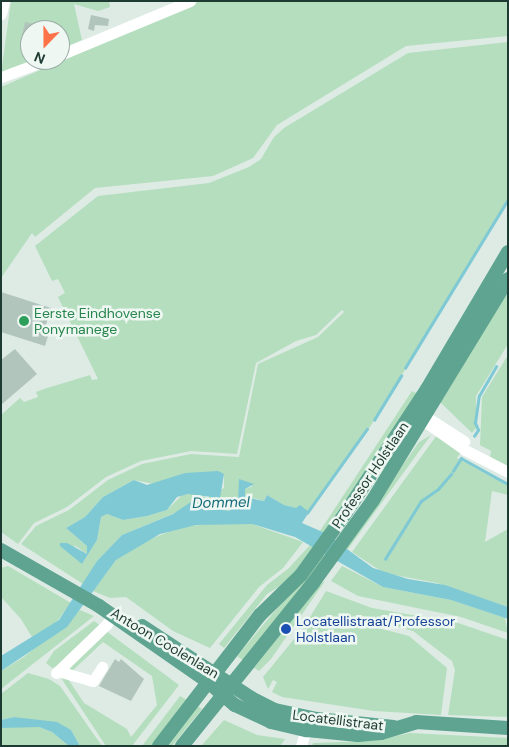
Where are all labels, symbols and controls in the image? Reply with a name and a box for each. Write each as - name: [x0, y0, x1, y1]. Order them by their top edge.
- north arrow: [20, 20, 70, 70]
- text: N: [32, 48, 48, 68]
- place label: Eerste Eindhovense Ponymanege: [34, 305, 161, 338]
- marker: Eerste Eindhovense Ponymanege: [18, 315, 30, 327]
- street label: Professor Holstlaan: [328, 419, 412, 531]
- water label: Dommel: [192, 493, 250, 513]
- street label: Antoon Coolenlaan: [108, 604, 222, 682]
- place label: Locatellistraat/Professor Holstlaan: [296, 613, 455, 646]
- marker: Locatellistraat/Professor Holstlaan: [280, 623, 292, 635]
- street label: Locatellistraat: [292, 706, 384, 734]

